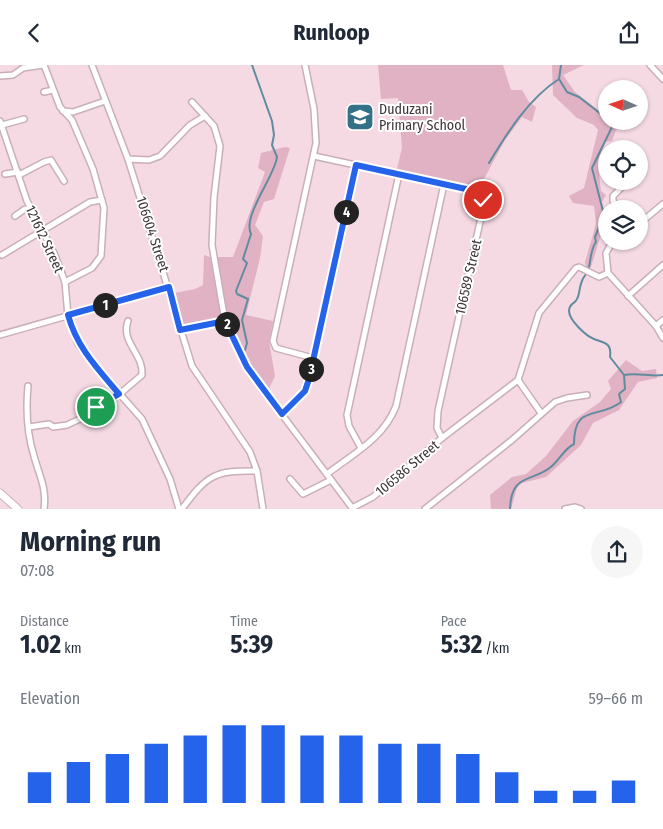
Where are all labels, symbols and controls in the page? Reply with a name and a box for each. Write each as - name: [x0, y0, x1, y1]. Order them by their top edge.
- icon: back: [20, 19, 48, 47]
- text: Runloop: [293, 19, 370, 46]
- icon: share: [615, 19, 643, 47]
- north arrow: [598, 80, 648, 130]
- map controls: [598, 80, 648, 250]
- place label: Duduzani Primary School: [379, 101, 466, 134]
- school or university icon: Duduzani Primary School: [345, 102, 375, 132]
- button: locate: [598, 140, 648, 190]
- pin: [462, 179, 504, 221]
- icon: check: [469, 186, 497, 214]
- street label: 106604 Street: [132, 194, 173, 274]
- pin: 4: [334, 199, 358, 225]
- button: layers: [598, 200, 648, 250]
- street label: 121612 Street: [22, 203, 68, 276]
- text: 4: [343, 204, 350, 221]
- street label: 106589 Street: [452, 237, 486, 317]
- pin: 1: [92, 293, 118, 317]
- text: 1: [103, 297, 108, 314]
- pin: 2: [214, 311, 240, 337]
- text: 2: [224, 316, 231, 333]
- pin: 3: [298, 357, 324, 381]
- text: 3: [308, 361, 315, 378]
- pin: [75, 386, 117, 428]
- icon: arrive: [82, 393, 110, 421]
- street label: 106586 Street: [372, 437, 443, 500]
- text: Morning run: [20, 525, 161, 558]
- button: share: [591, 526, 643, 578]
- text: 07:08: [20, 561, 54, 580]
- text: Distance: [20, 613, 69, 630]
- text: Time: [230, 613, 258, 630]
- text: Pace: [441, 613, 467, 630]
- text: 1.02: [20, 630, 61, 660]
- text: 5:39: [230, 630, 273, 660]
- text: 5:32: [441, 630, 482, 660]
- text: km: [61, 640, 82, 657]
- text: /km: [482, 640, 509, 657]
- text: Elevation: [20, 689, 80, 708]
- text: 59–66 m: [589, 689, 643, 708]

